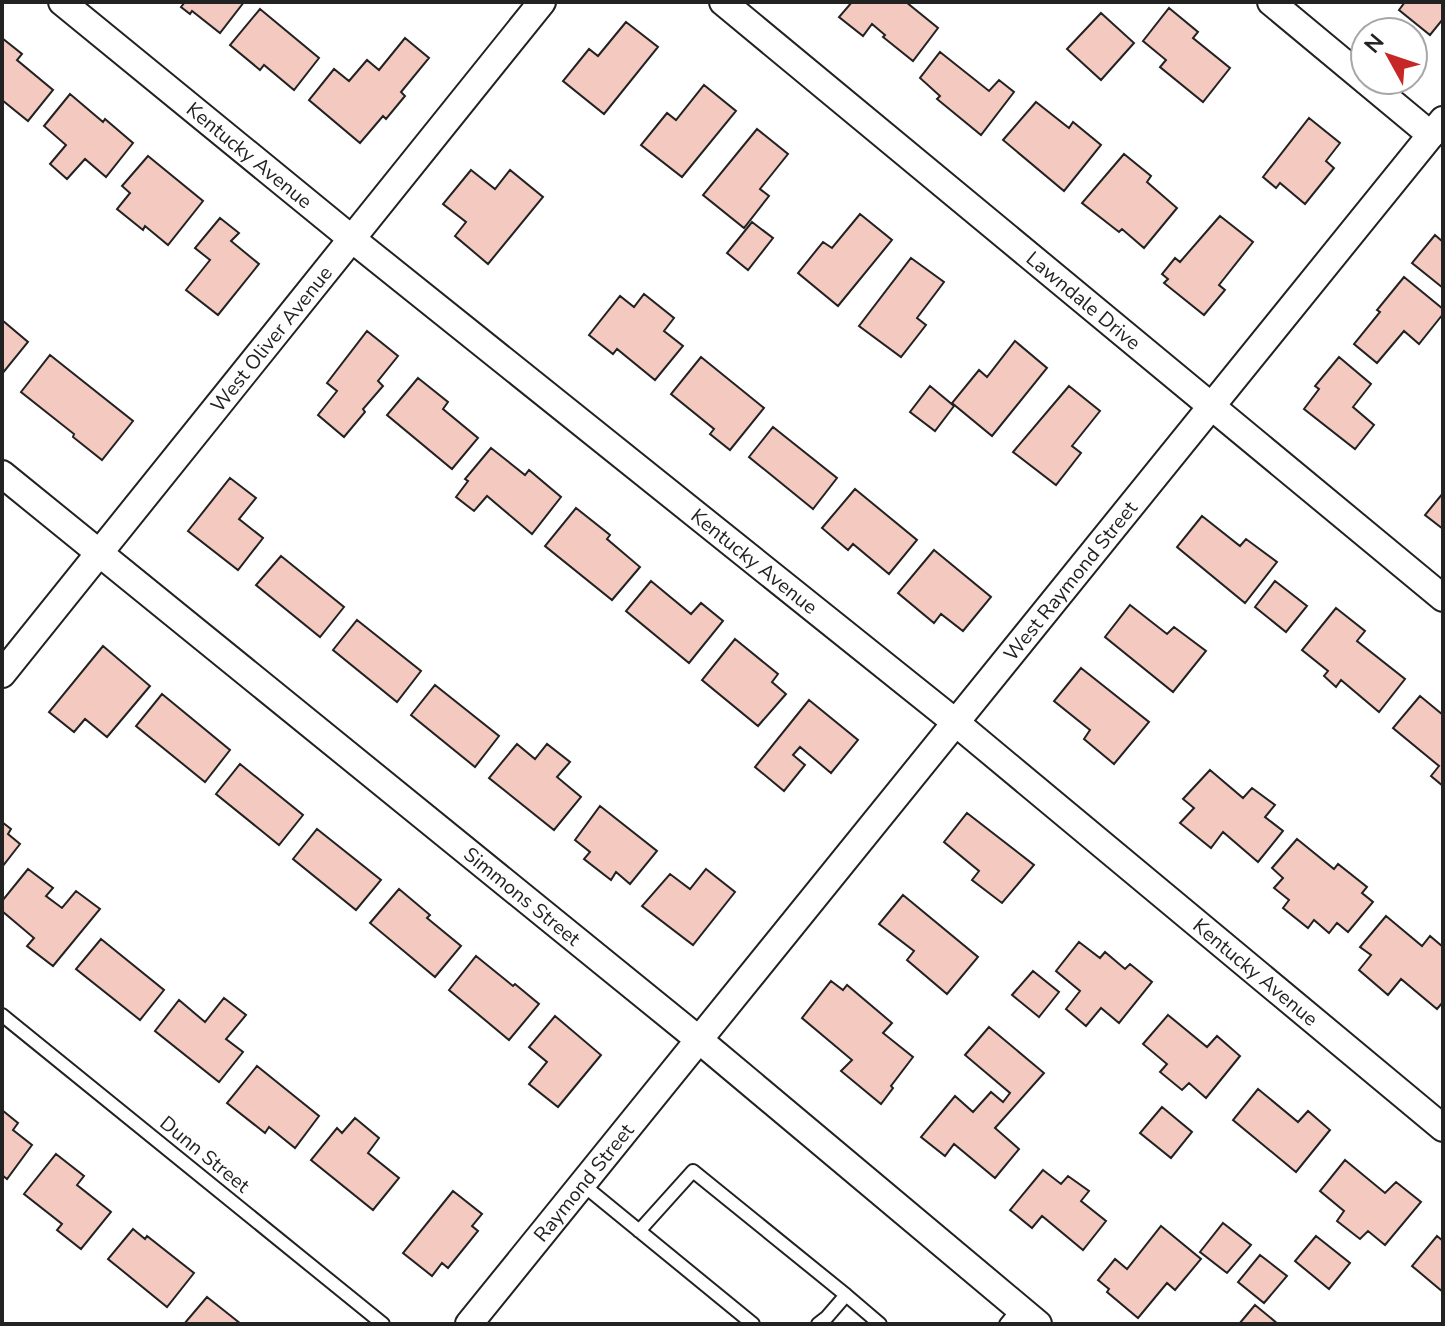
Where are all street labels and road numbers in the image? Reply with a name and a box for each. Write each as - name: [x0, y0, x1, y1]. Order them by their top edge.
- street label: Kentucky Avenue: [181, 96, 318, 215]
- street label: Lawndale Drive: [1020, 245, 1146, 356]
- street label: West Oliver Avenue: [205, 260, 339, 418]
- street label: West Raymond Street: [998, 495, 1144, 667]
- street label: Kentucky Avenue: [685, 503, 823, 621]
- street label: Simmons Street: [458, 841, 587, 953]
- street label: Kentucky Avenue: [1187, 912, 1323, 1032]
- street label: Dunn Street: [154, 1110, 256, 1200]
- street label: Raymond Street: [528, 1117, 641, 1248]

